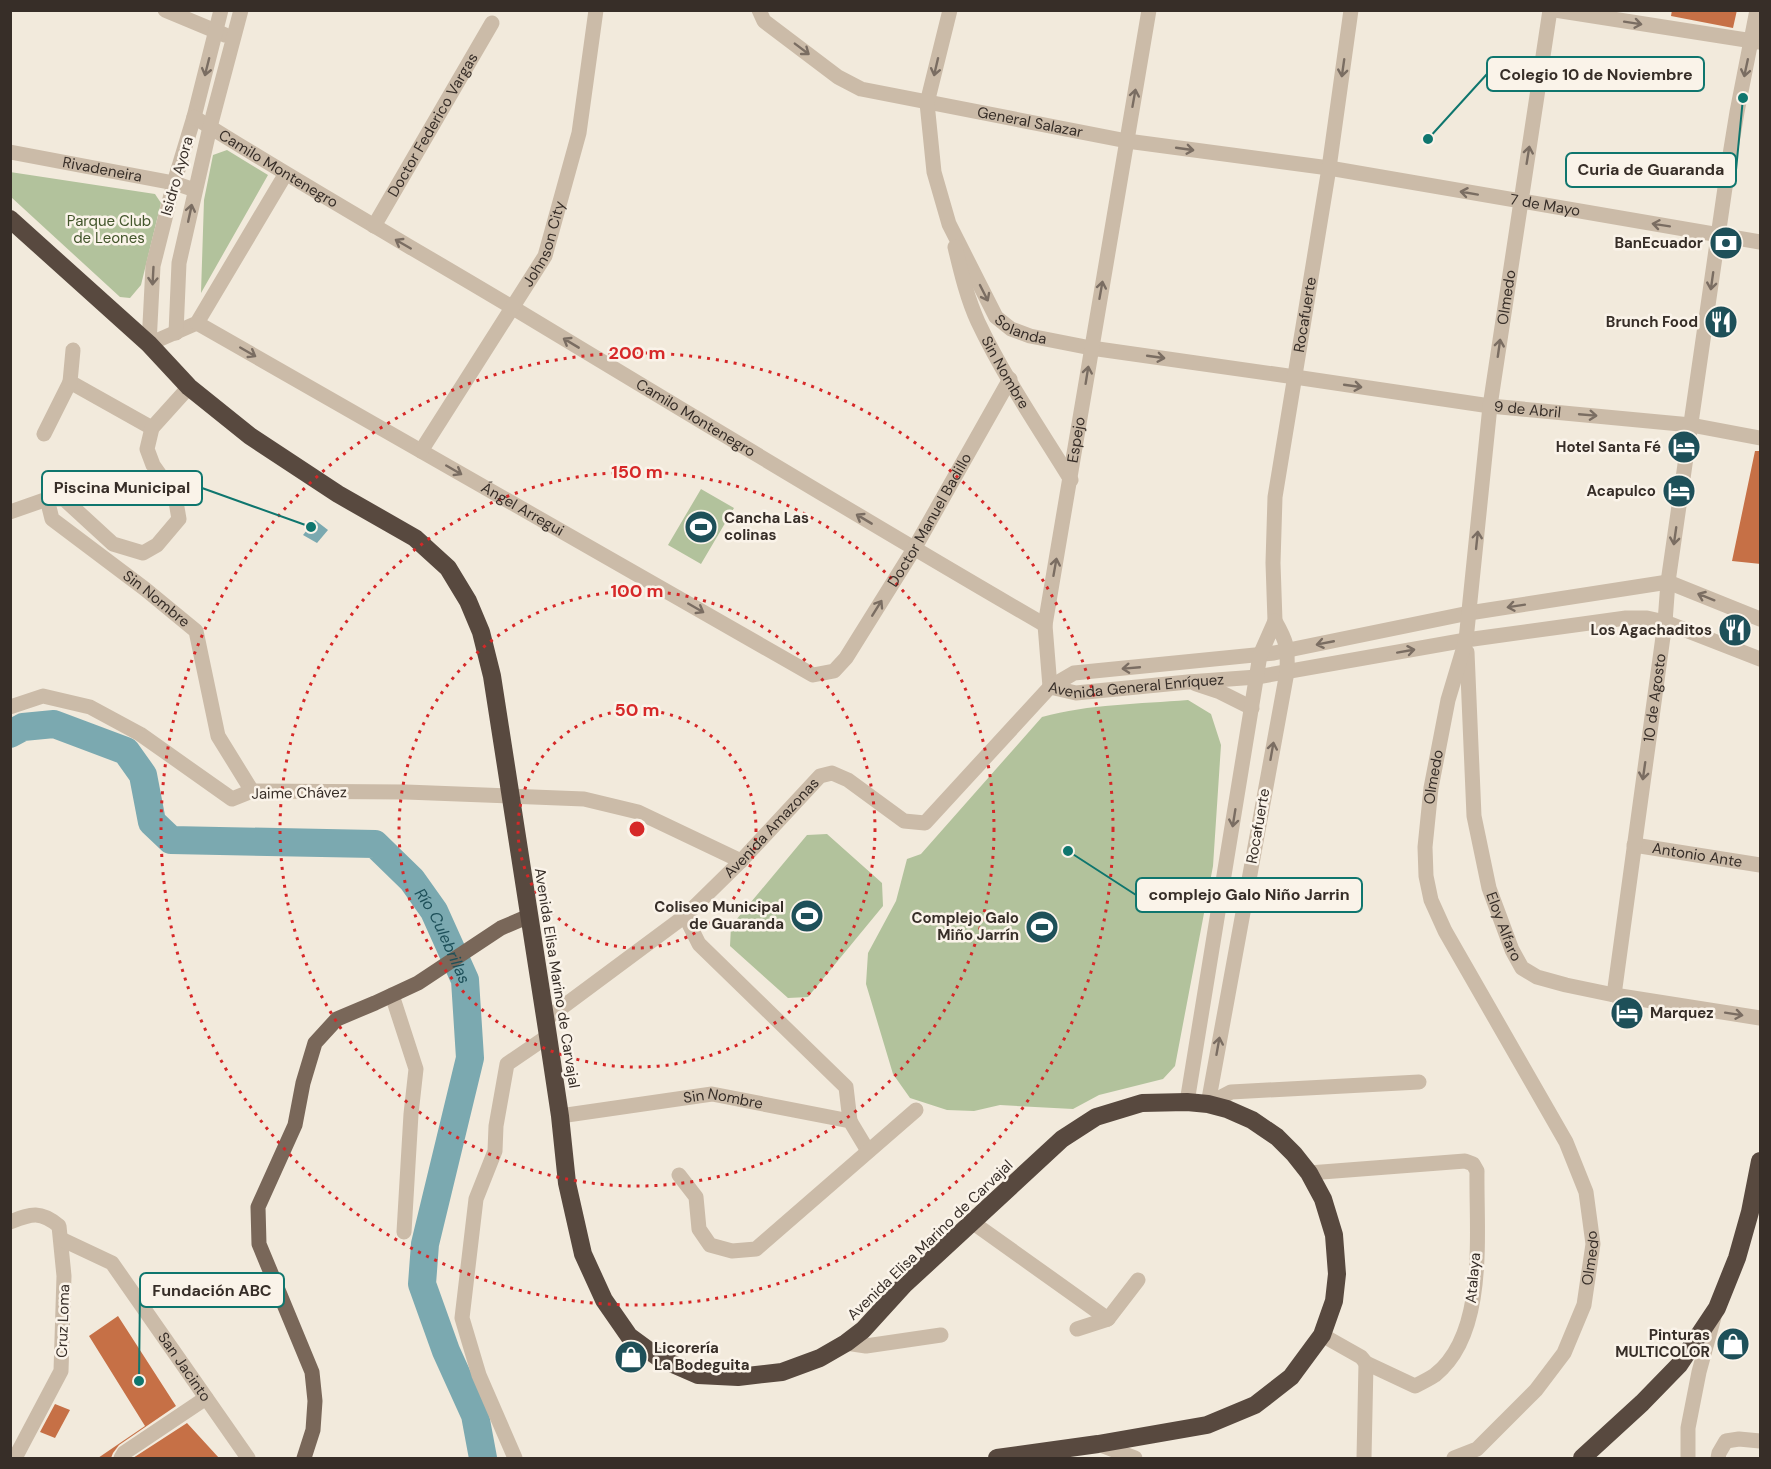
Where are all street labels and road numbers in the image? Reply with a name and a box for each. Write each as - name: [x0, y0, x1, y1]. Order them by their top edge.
- street label: Doctor Federico Vargas: [383, 49, 483, 201]
- street label: General Salazar: [975, 102, 1085, 142]
- street label: Camilo Montenegro: [215, 125, 342, 213]
- street label: Isidro Ayora: [156, 134, 198, 218]
- street label: Rivadeneira: [61, 152, 144, 187]
- street label: 7 de Mayo: [1508, 189, 1582, 221]
- street label: Johnson City: [518, 198, 570, 291]
- street label: Olmedo: [1492, 268, 1520, 326]
- street label: Rocafuerte: [1289, 275, 1321, 354]
- street label: Solanda: [990, 310, 1048, 349]
- street label: Sin Nombre: [977, 333, 1034, 413]
- street label: Camilo Montenegro: [632, 374, 759, 462]
- street label: 9 de Abril: [1493, 396, 1562, 423]
- street label: Espejo: [1063, 415, 1090, 464]
- street label: Doctor Manuel Badillo: [883, 449, 976, 591]
- street label: Ángel Arregui: [478, 477, 568, 541]
- street label: Sin Nombre: [119, 566, 194, 632]
- street label: 10 de Agosto: [1639, 652, 1671, 744]
- street label: Avenida General Enríquez: [1046, 669, 1225, 703]
- street label: Olmedo: [1419, 748, 1448, 805]
- street label: Avenida Amazonas: [720, 773, 824, 882]
- street label: Jaime Chávez: [251, 782, 347, 804]
- street label: Rocafuerte: [1242, 787, 1274, 865]
- street label: Antonio Ante: [1651, 838, 1744, 872]
- street label: Avenida Elisa Marino de Carvajal: [530, 866, 584, 1090]
- street label: Eloy Alfaro: [1481, 889, 1526, 965]
- street label: Sin Nombre: [682, 1083, 765, 1114]
- street label: Avenida Elisa Marino de Carvajal: [843, 1155, 1017, 1325]
- street label: Olmedo: [1577, 1229, 1604, 1287]
- street label: Atalaya: [1461, 1252, 1485, 1304]
- street label: Cruz Loma: [52, 1284, 74, 1358]
- street label: San Jacinto: [153, 1328, 216, 1406]

